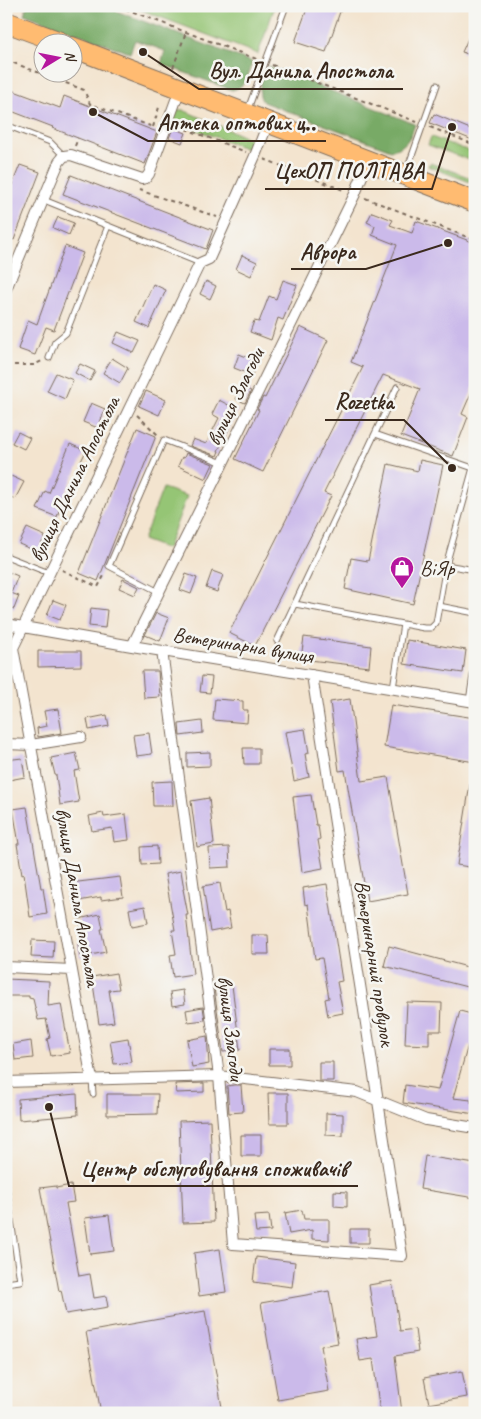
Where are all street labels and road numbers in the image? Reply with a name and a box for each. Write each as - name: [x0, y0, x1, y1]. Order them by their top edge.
- street label: вулиця Злагоди: [200, 342, 271, 450]
- street label: вулиця Данила Апостола: [23, 390, 126, 566]
- street label: Ветеринарна вулиця: [171, 621, 316, 669]
- street label: вулиця Данила Апостола: [49, 806, 107, 991]
- street label: Ветеринарний провулок: [349, 878, 401, 1050]
- street label: вулиця Злагоди: [212, 974, 251, 1084]

